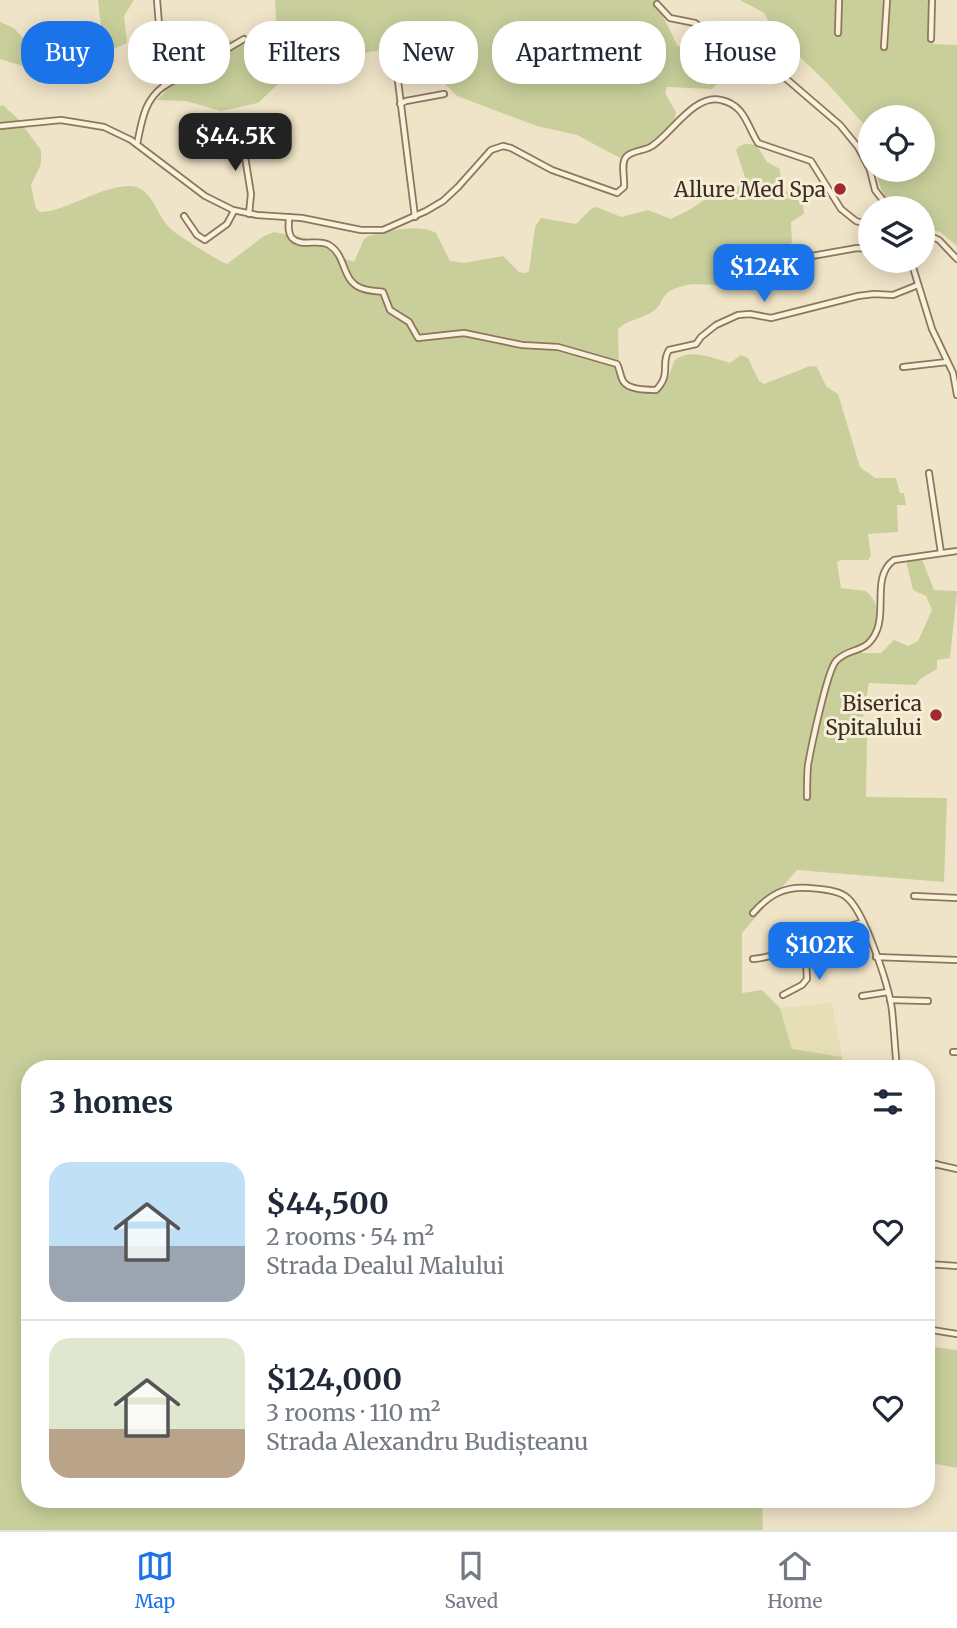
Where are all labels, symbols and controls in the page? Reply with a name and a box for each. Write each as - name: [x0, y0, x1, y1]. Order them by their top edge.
- chip: Buy: [21, 21, 114, 84]
- chip: Rent: [128, 21, 230, 84]
- chip: Filters: [244, 21, 365, 84]
- chip: New: [379, 21, 478, 84]
- chip: Apartment: [492, 21, 666, 84]
- chip: House: [680, 21, 800, 84]
- map controls: [858, 105, 935, 273]
- button: locate: [858, 105, 935, 182]
- pin: $44.5K: [178, 114, 292, 173]
- text: $44.5K: [195, 121, 275, 150]
- place label: Allure Med Spa: [673, 176, 826, 203]
- marker: Allure Med Spa: [832, 181, 848, 197]
- button: layers: [858, 196, 935, 273]
- pin: $124K: [715, 244, 813, 304]
- text: $124K: [729, 252, 799, 281]
- place label: Biserica Spitalului: [825, 690, 922, 741]
- marker: Biserica Spitalului: [928, 707, 944, 723]
- pin: $102K: [770, 922, 868, 982]
- text: $102K: [784, 930, 854, 959]
- text: 3 homes: [49, 1083, 173, 1121]
- icon: filters: [869, 1083, 907, 1121]
- text: $44,500: [266, 1184, 389, 1222]
- icon: home: [105, 1190, 189, 1274]
- icon: heart: [869, 1213, 907, 1251]
- text: 2 rooms · 54 m²: [266, 1222, 434, 1251]
- text: Strada Dealul Malului: [266, 1251, 504, 1280]
- text: $124,000: [266, 1360, 402, 1398]
- icon: home: [105, 1366, 189, 1450]
- icon: heart: [869, 1389, 907, 1427]
- text: 3 rooms · 110 m²: [266, 1398, 440, 1427]
- text: Strada Alexandru Budișteanu: [266, 1427, 589, 1456]
- tab: Map: [135, 1547, 175, 1613]
- tab: Saved: [444, 1547, 498, 1613]
- tab: Home: [768, 1547, 822, 1613]

